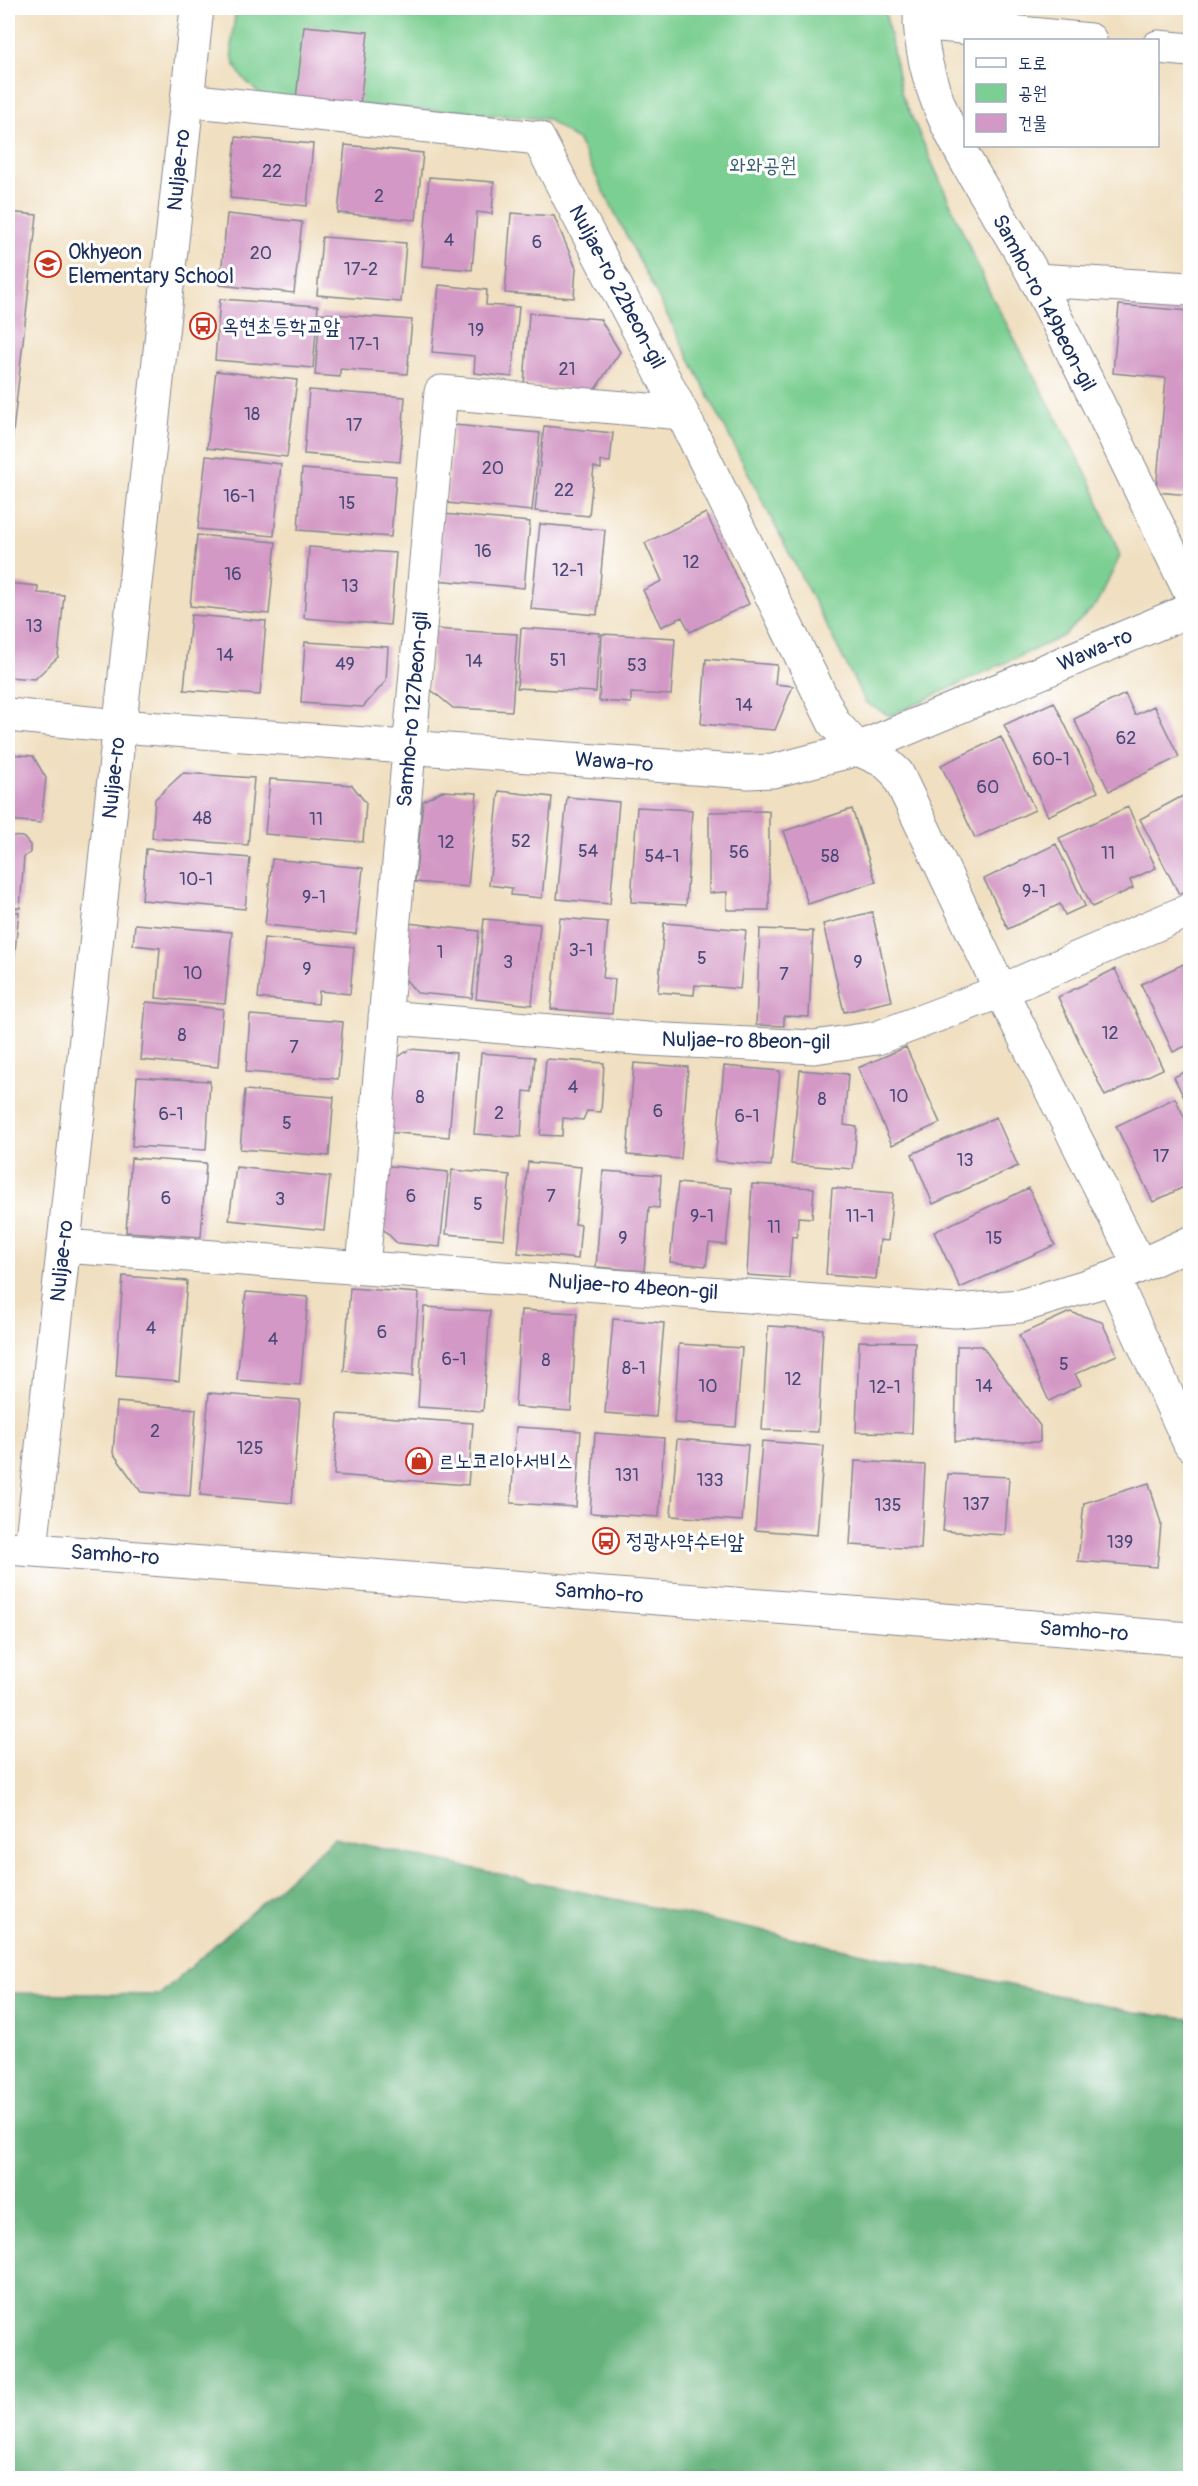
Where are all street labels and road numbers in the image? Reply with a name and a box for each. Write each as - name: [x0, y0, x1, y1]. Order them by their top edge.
- street label: Nuljae-ro: [161, 128, 197, 212]
- street label: Nuljae-ro 22beon-gil: [562, 200, 672, 374]
- street label: Samho-ro 149beon-gil: [986, 210, 1102, 396]
- street label: Samho-ro 127beon-gil: [391, 610, 435, 808]
- street label: Wawa-ro: [1053, 622, 1137, 678]
- street label: Nuljae-ro: [96, 736, 132, 820]
- street label: Wawa-ro: [574, 746, 654, 778]
- street label: Nuljae-ro 8beon-gil: [661, 1026, 831, 1056]
- street label: Nuljae-ro: [44, 1219, 80, 1303]
- street label: Nuljae-ro 4beon-gil: [547, 1268, 719, 1306]
- street label: Samho-ro: [70, 1538, 160, 1572]
- street label: Samho-ro: [554, 1576, 644, 1610]
- street label: Samho-ro: [1039, 1614, 1129, 1648]

